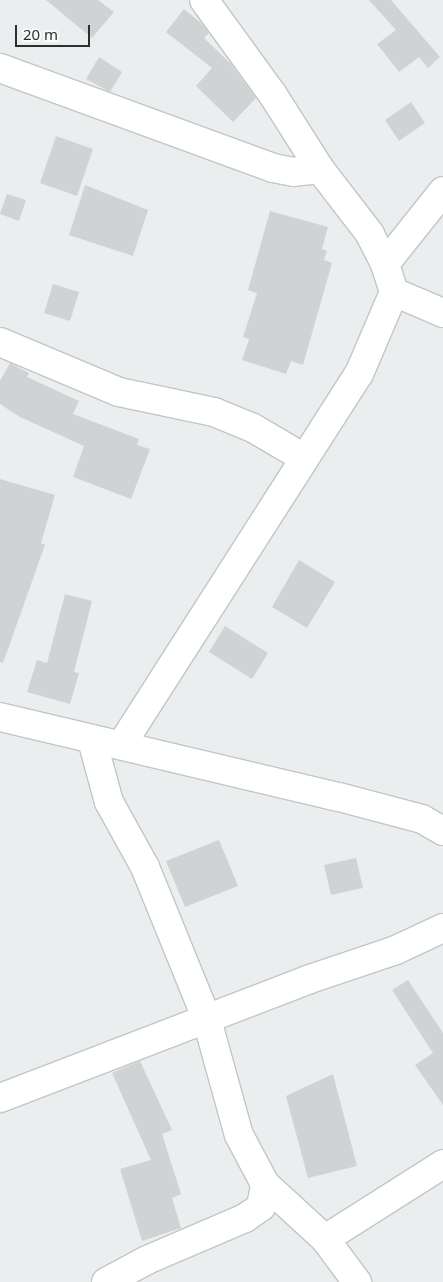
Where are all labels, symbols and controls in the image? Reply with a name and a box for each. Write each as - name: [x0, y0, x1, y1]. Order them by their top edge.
- scale bar: [18, 15, 92, 47]
- text: 20 m: [23, 24, 58, 44]

